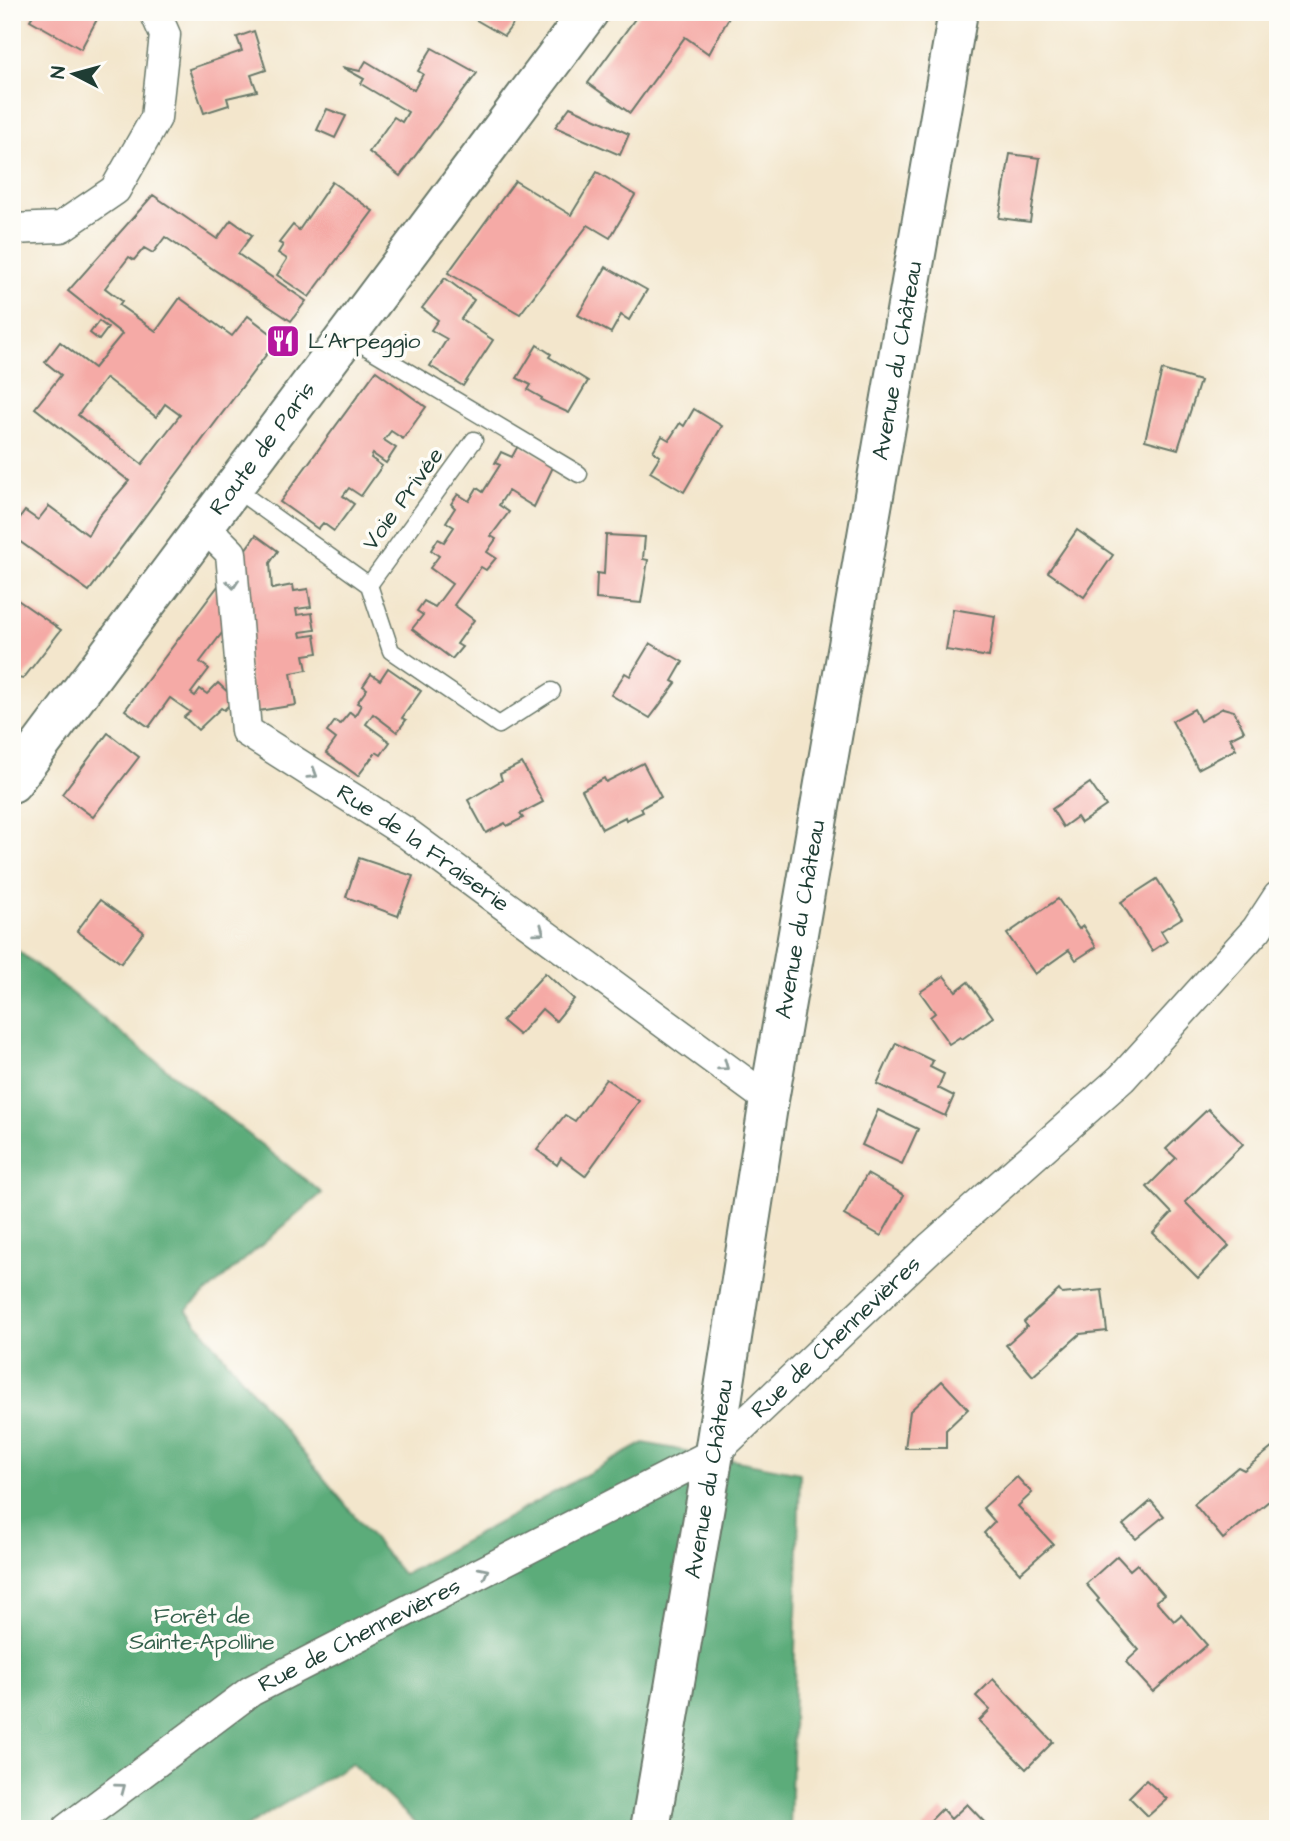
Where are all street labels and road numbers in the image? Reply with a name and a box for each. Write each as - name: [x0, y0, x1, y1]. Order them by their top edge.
- street label: Avenue du Château: [864, 259, 930, 463]
- street label: Route de Paris: [202, 375, 323, 522]
- street label: Voie Privée: [355, 441, 451, 557]
- street label: Rue de la Fraiserie: [330, 777, 516, 920]
- street label: Avenue du Château: [767, 818, 833, 1021]
- street label: Rue de Chennevières: [744, 1249, 928, 1426]
- street label: Avenue du Château: [677, 1377, 741, 1581]
- street label: Rue de Chennevières: [253, 1570, 466, 1701]

